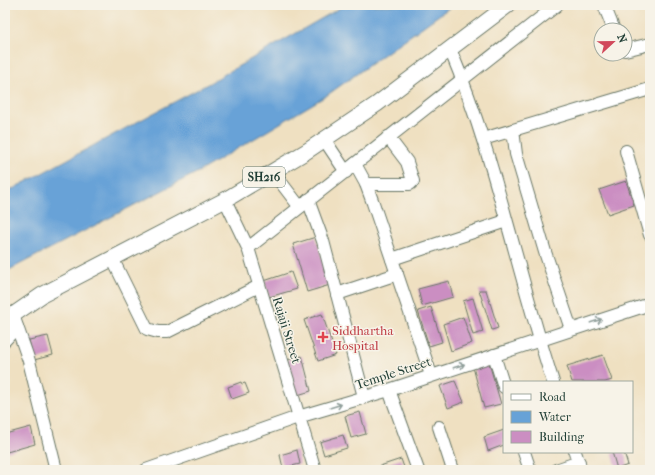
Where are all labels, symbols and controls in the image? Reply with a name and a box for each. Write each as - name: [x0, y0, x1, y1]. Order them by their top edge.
- north arrow: [593, 22, 633, 62]
- text: N: [614, 32, 630, 45]
- road number: SH216: [243, 167, 285, 187]
- street label: Rajaji Street: [270, 295, 304, 366]
- one-way arrow: [590, 317, 602, 325]
- place label: Siddhartha Hospital: [332, 323, 394, 353]
- marker: Siddhartha Hospital: [317, 331, 329, 343]
- street label: Temple Street: [353, 354, 433, 392]
- one-way arrow: [453, 362, 466, 369]
- legend: [503, 381, 633, 453]
- text: Road: [539, 390, 566, 404]
- one-way arrow: [329, 402, 342, 409]
- text: Water: [538, 410, 572, 424]
- text: Building: [539, 430, 584, 444]

